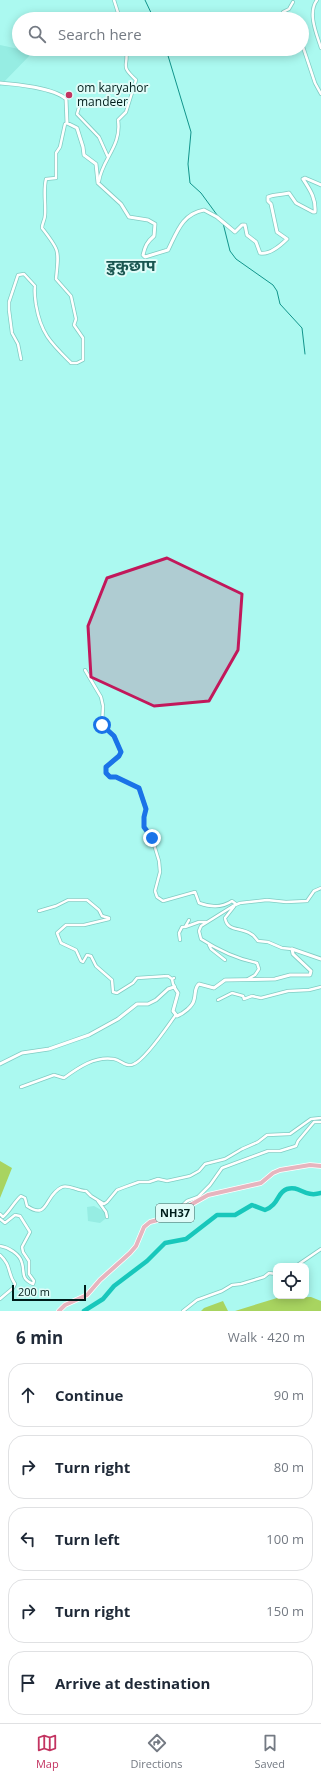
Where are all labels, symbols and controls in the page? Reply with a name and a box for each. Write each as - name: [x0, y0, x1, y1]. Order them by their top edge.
- search box: [12, 12, 309, 56]
- icon: search: [26, 23, 48, 45]
- text: Search here: [58, 24, 142, 44]
- place label: om karyahor mandeer: [77, 79, 149, 110]
- marker: om karyahor mandeer: [64, 90, 74, 100]
- district label: डुकुछाप: [105, 254, 157, 276]
- route start: [93, 716, 111, 734]
- route end: [143, 829, 161, 847]
- road number: NH37: [156, 1204, 194, 1222]
- map controls: [273, 1263, 309, 1299]
- button: locate: [273, 1263, 309, 1299]
- scale bar: [12, 1283, 86, 1302]
- text: 200 m: [18, 1284, 50, 1299]
- text: 6 min: [16, 1326, 63, 1349]
- text: Walk · 420 m: [228, 1328, 305, 1346]
- icon: ahead: [17, 1384, 39, 1406]
- text: Continue: [55, 1385, 123, 1405]
- text: 90 m: [274, 1386, 304, 1404]
- icon: right: [17, 1456, 39, 1478]
- text: Turn right: [55, 1457, 130, 1477]
- text: 80 m: [274, 1458, 304, 1476]
- icon: left: [17, 1528, 39, 1550]
- text: Turn left: [55, 1529, 120, 1549]
- text: 100 m: [266, 1530, 304, 1548]
- icon: right: [17, 1600, 39, 1622]
- text: Turn right: [55, 1601, 130, 1621]
- text: 150 m: [266, 1602, 304, 1620]
- icon: arrive: [17, 1672, 39, 1694]
- text: Arrive at destination: [55, 1673, 210, 1693]
- tab: Map: [36, 1732, 59, 1771]
- tab: Directions: [131, 1732, 183, 1771]
- tab: Saved: [254, 1732, 285, 1771]

